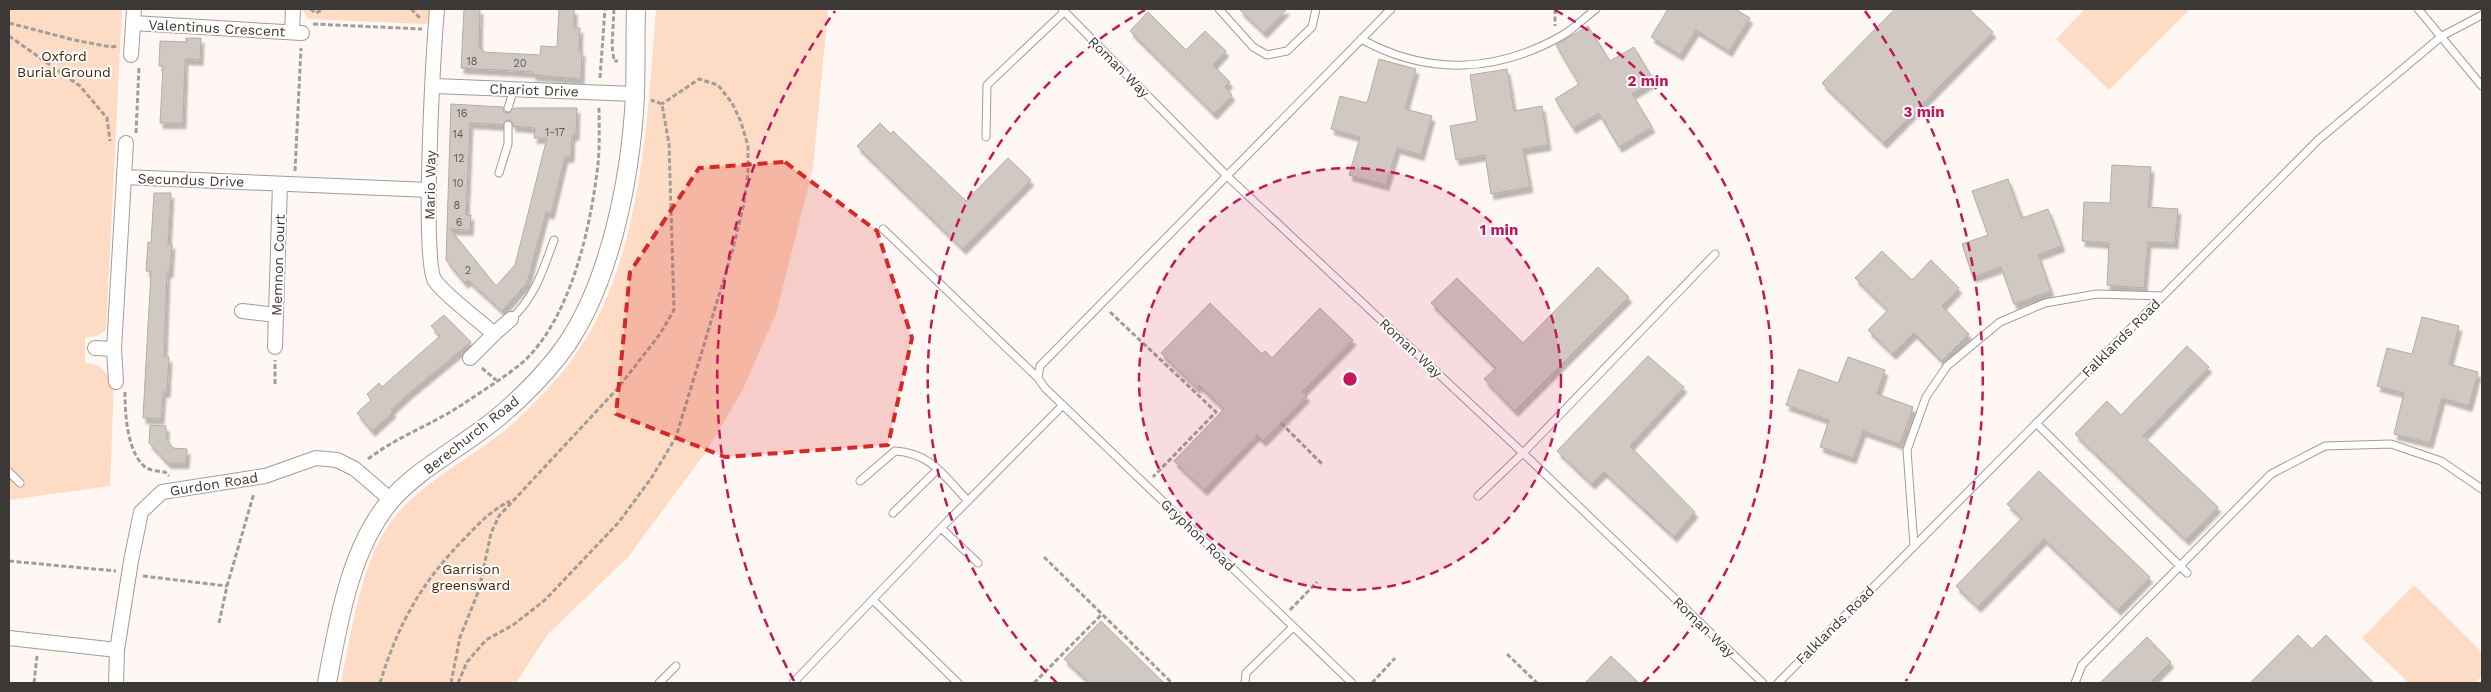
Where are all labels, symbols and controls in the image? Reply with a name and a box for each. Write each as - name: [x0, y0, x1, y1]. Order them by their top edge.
- street label: Valentinus Crescent: [148, 16, 286, 40]
- street label: Roman Way: [1085, 33, 1153, 101]
- park label: Oxford Burial Ground: [17, 48, 111, 80]
- house number: 18: [466, 55, 478, 68]
- house number: 20: [513, 57, 527, 70]
- text: 2 min: [1627, 72, 1669, 90]
- street label: Chariot Drive: [489, 80, 579, 100]
- text: 3 min: [1904, 103, 1944, 121]
- house number: 16: [457, 107, 468, 120]
- house number: 1-17: [545, 126, 565, 139]
- house number: 14: [452, 128, 464, 141]
- street label: Mario Way: [421, 149, 439, 220]
- house number: 12: [454, 152, 464, 165]
- street label: Secundus Drive: [137, 170, 245, 190]
- house number: 10: [452, 177, 464, 190]
- house number: 8: [454, 199, 461, 212]
- street label: Memnon Court: [268, 214, 288, 316]
- house number: 6: [456, 216, 463, 229]
- text: 1 min: [1480, 221, 1518, 239]
- house number: 2: [465, 264, 471, 277]
- street label: Falklands Road: [2079, 296, 2163, 380]
- street label: Roman Way: [1376, 315, 1446, 381]
- centre of rings: [1341, 370, 1359, 388]
- street label: Berechurch Road: [420, 393, 522, 477]
- street label: Gurdon Road: [169, 469, 259, 499]
- street label: Gryphon Road: [1158, 496, 1238, 574]
- park label: Garrison greensward: [432, 561, 510, 593]
- street label: Falklands Road: [1793, 583, 1877, 667]
- street label: Roman Way: [1670, 594, 1739, 661]

